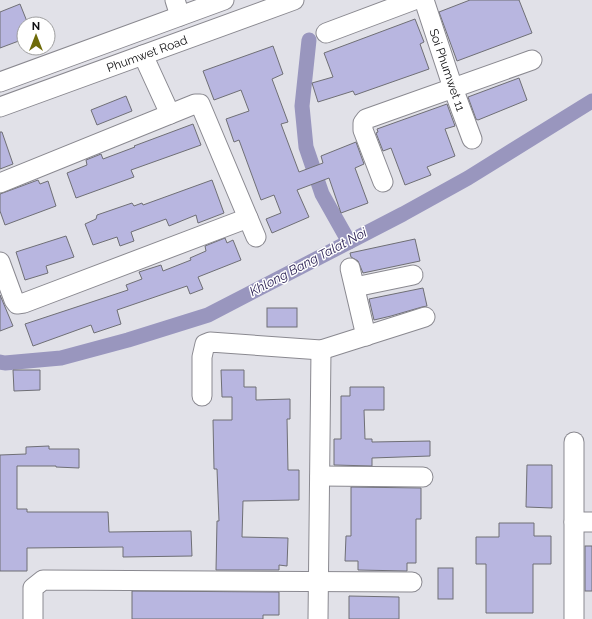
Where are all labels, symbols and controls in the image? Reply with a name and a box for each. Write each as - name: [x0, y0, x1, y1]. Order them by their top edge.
- north arrow: [16, 16, 56, 56]
- text: N: [32, 20, 40, 33]
- street label: Soi Phumwet 11: [426, 27, 468, 113]
- street label: Phumwet Road: [105, 33, 189, 75]
- water label: Khlong Bang Talat Noi: [247, 224, 370, 299]

